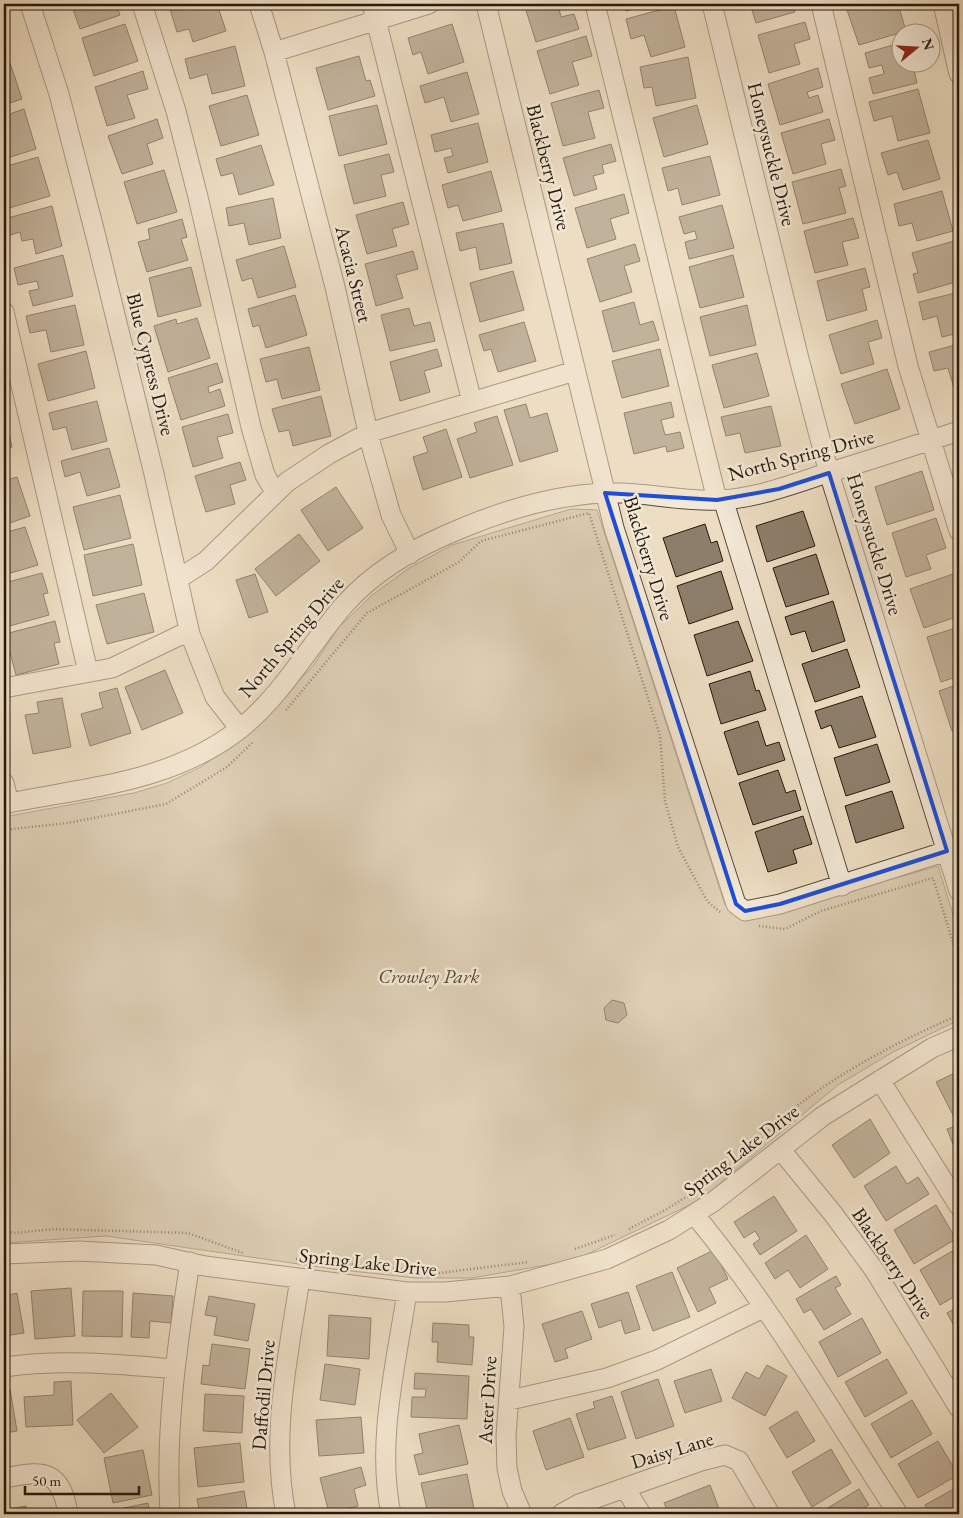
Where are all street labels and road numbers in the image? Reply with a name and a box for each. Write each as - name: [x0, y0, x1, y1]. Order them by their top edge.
- street label: Honeysuckle Drive: [742, 80, 802, 229]
- street label: Blackberry Drive: [521, 101, 577, 233]
- street label: Acacia Street: [329, 222, 379, 326]
- street label: Blue Cypress Drive: [121, 290, 181, 438]
- street label: North Spring Drive: [725, 423, 877, 487]
- street label: Honeysuckle Drive: [841, 470, 909, 618]
- street label: Blackberry Drive: [618, 493, 680, 624]
- street label: North Spring Drive: [233, 571, 349, 703]
- street label: Spring Lake Drive: [678, 1098, 804, 1202]
- street label: Blackberry Drive: [846, 1202, 940, 1324]
- street label: Spring Lake Drive: [298, 1242, 438, 1282]
- street label: Daffodil Drive: [245, 1339, 281, 1451]
- street label: Aster Drive: [472, 1355, 502, 1446]
- street label: Daisy Lane: [628, 1425, 717, 1475]

